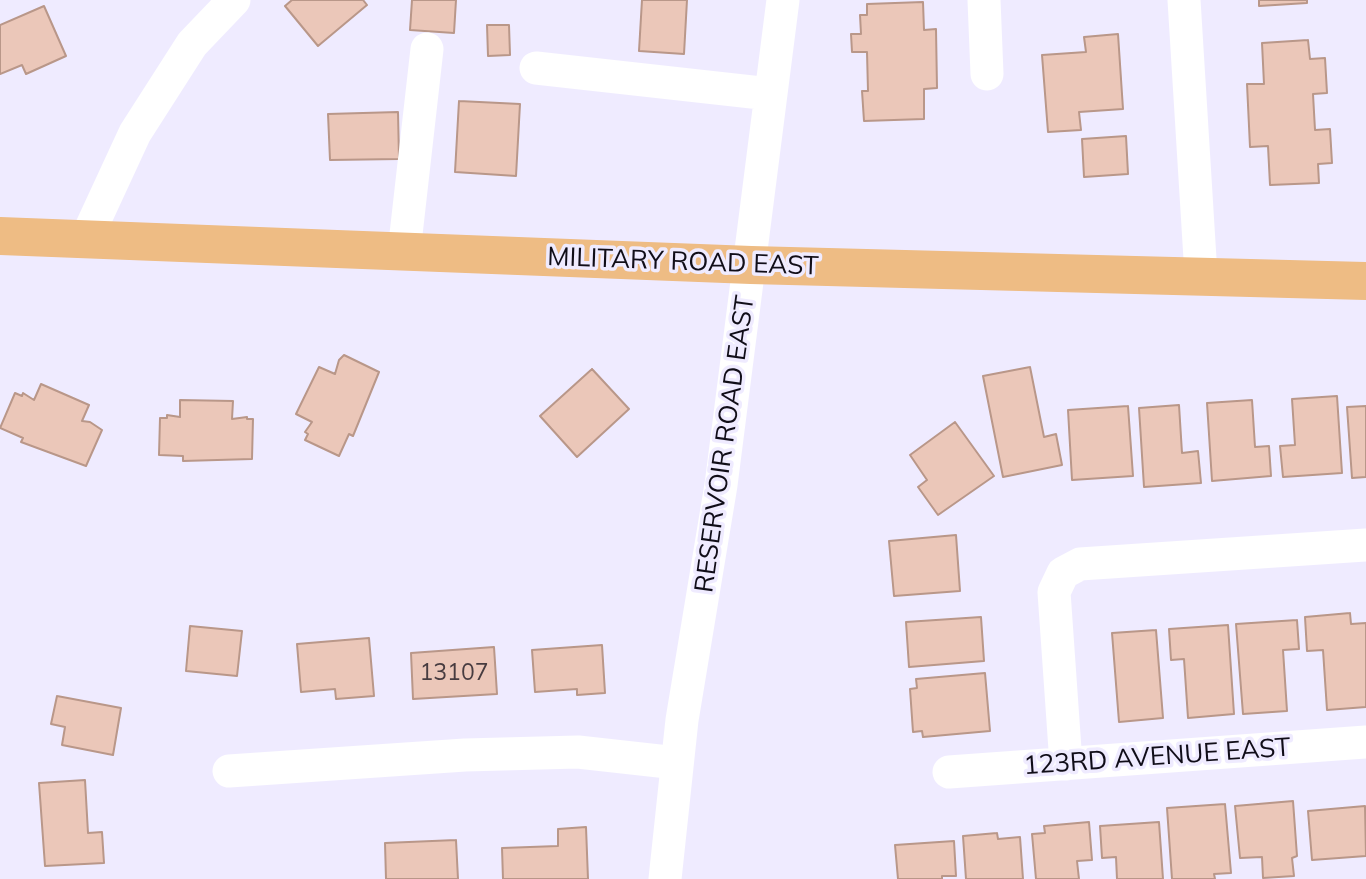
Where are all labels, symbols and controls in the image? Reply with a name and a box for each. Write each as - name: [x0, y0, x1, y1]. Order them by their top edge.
- street label: MILITARY ROAD EAST: [547, 242, 819, 282]
- street label: RESERVOIR ROAD EAST: [689, 293, 761, 595]
- house number: 13107: [420, 659, 488, 687]
- street label: 123RD AVENUE EAST: [1022, 732, 1292, 782]

